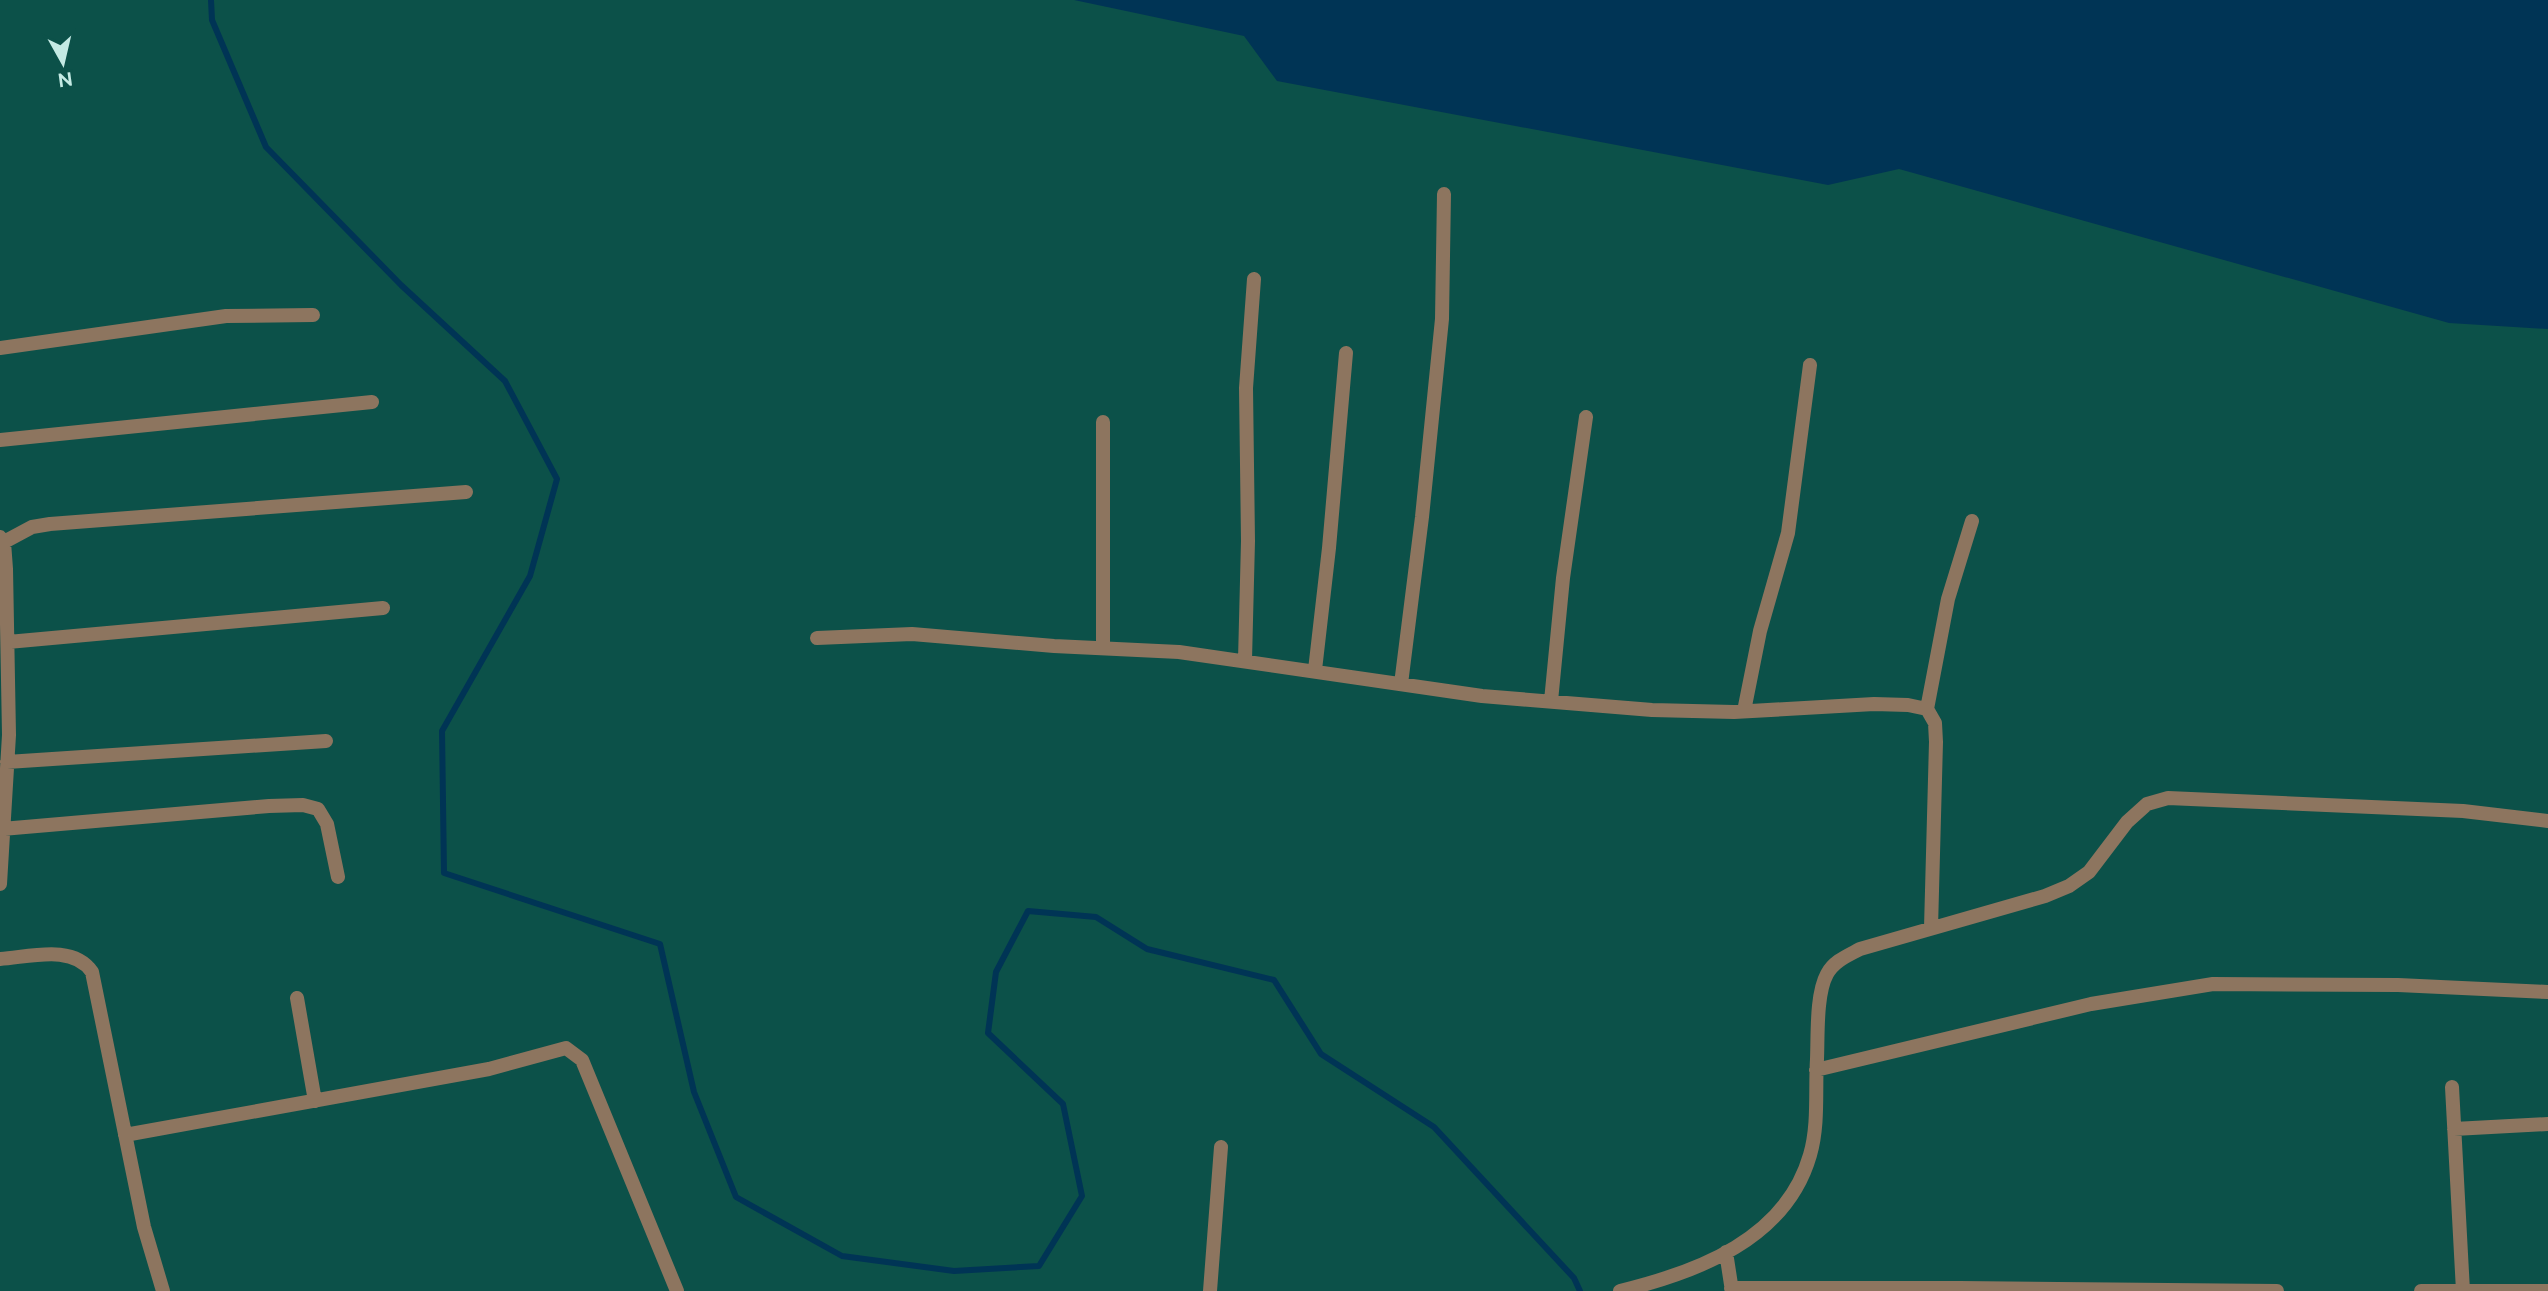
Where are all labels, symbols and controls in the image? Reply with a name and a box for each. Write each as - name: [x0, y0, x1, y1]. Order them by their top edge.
- north arrow: [28, 28, 98, 98]
- text: N: [57, 68, 74, 92]

